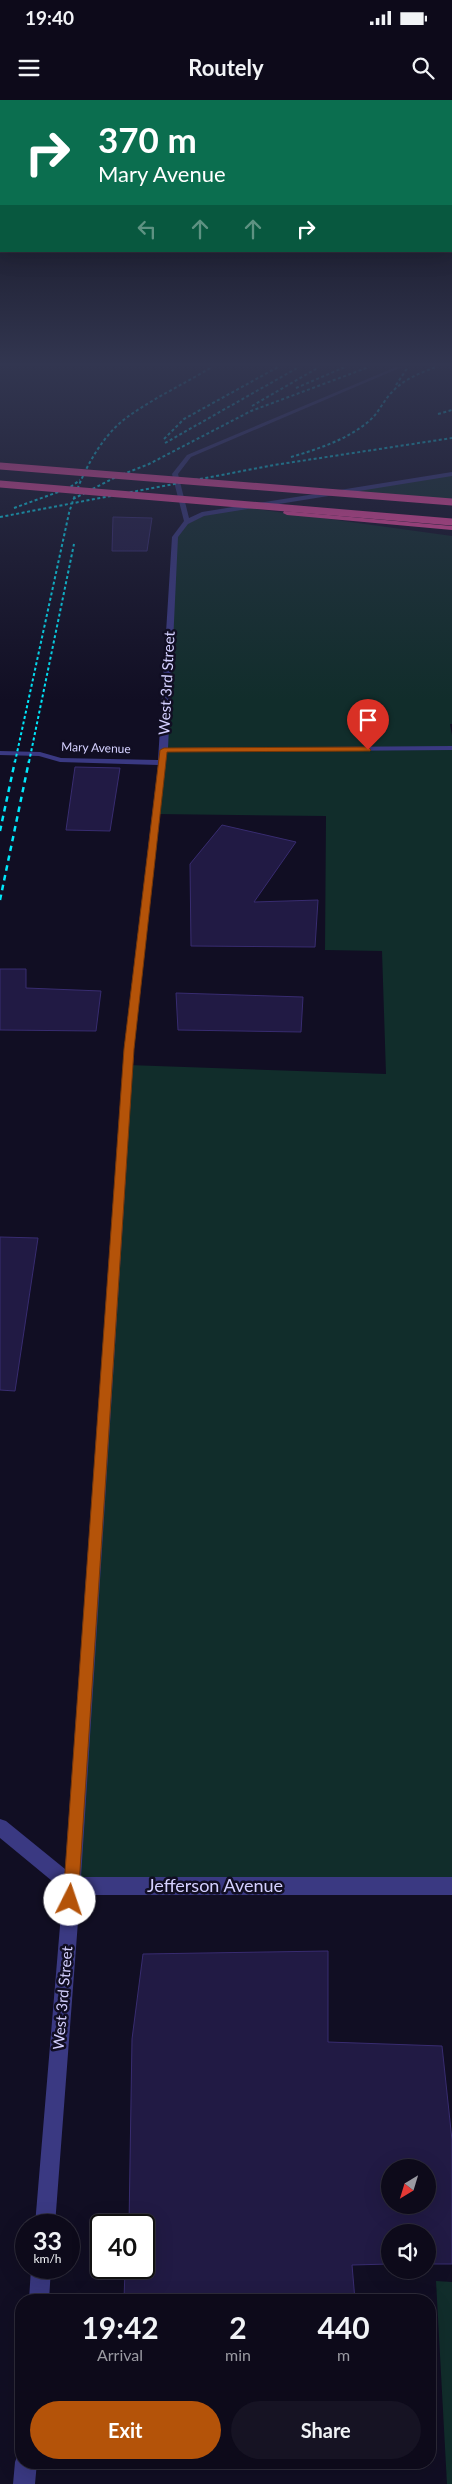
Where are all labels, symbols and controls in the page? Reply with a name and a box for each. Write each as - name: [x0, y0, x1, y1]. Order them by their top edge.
- text: 19:40: [25, 6, 74, 29]
- icon: menu: [15, 54, 43, 82]
- text: Routely: [188, 54, 264, 81]
- icon: search: [409, 54, 437, 82]
- text: 370 m: [98, 118, 197, 160]
- icon: right: [15, 120, 80, 185]
- text: Mary Avenue: [98, 160, 226, 187]
- icon: left: [133, 215, 161, 243]
- icon: ahead: [186, 215, 214, 243]
- icon: ahead: [239, 215, 267, 243]
- icon: right: [292, 215, 320, 243]
- street label: West 3rd Street: [154, 630, 178, 735]
- pin: [347, 699, 389, 750]
- icon: arrive: [354, 706, 382, 734]
- street label: Mary Avenue: [61, 739, 131, 756]
- position arrow: [43, 1873, 95, 1925]
- street label: Jefferson Avenue: [147, 1874, 283, 1896]
- street label: West 3rd Street: [49, 1945, 76, 2050]
- north arrow: [381, 2159, 436, 2214]
- map controls: [381, 2159, 436, 2279]
- speed limit sign: 40: [90, 2214, 155, 2279]
- button: sound: [381, 2224, 436, 2279]
- text: 33: [33, 2225, 62, 2255]
- text: km/h: [33, 2251, 62, 2266]
- text: 19:42: [81, 2309, 159, 2345]
- text: 2: [229, 2309, 247, 2345]
- text: 440: [317, 2309, 370, 2345]
- text: Arrival: [97, 2345, 143, 2364]
- text: min: [225, 2345, 251, 2364]
- text: m: [337, 2345, 350, 2364]
- button: Exit: [30, 2401, 221, 2459]
- button: Share: [231, 2401, 421, 2459]

